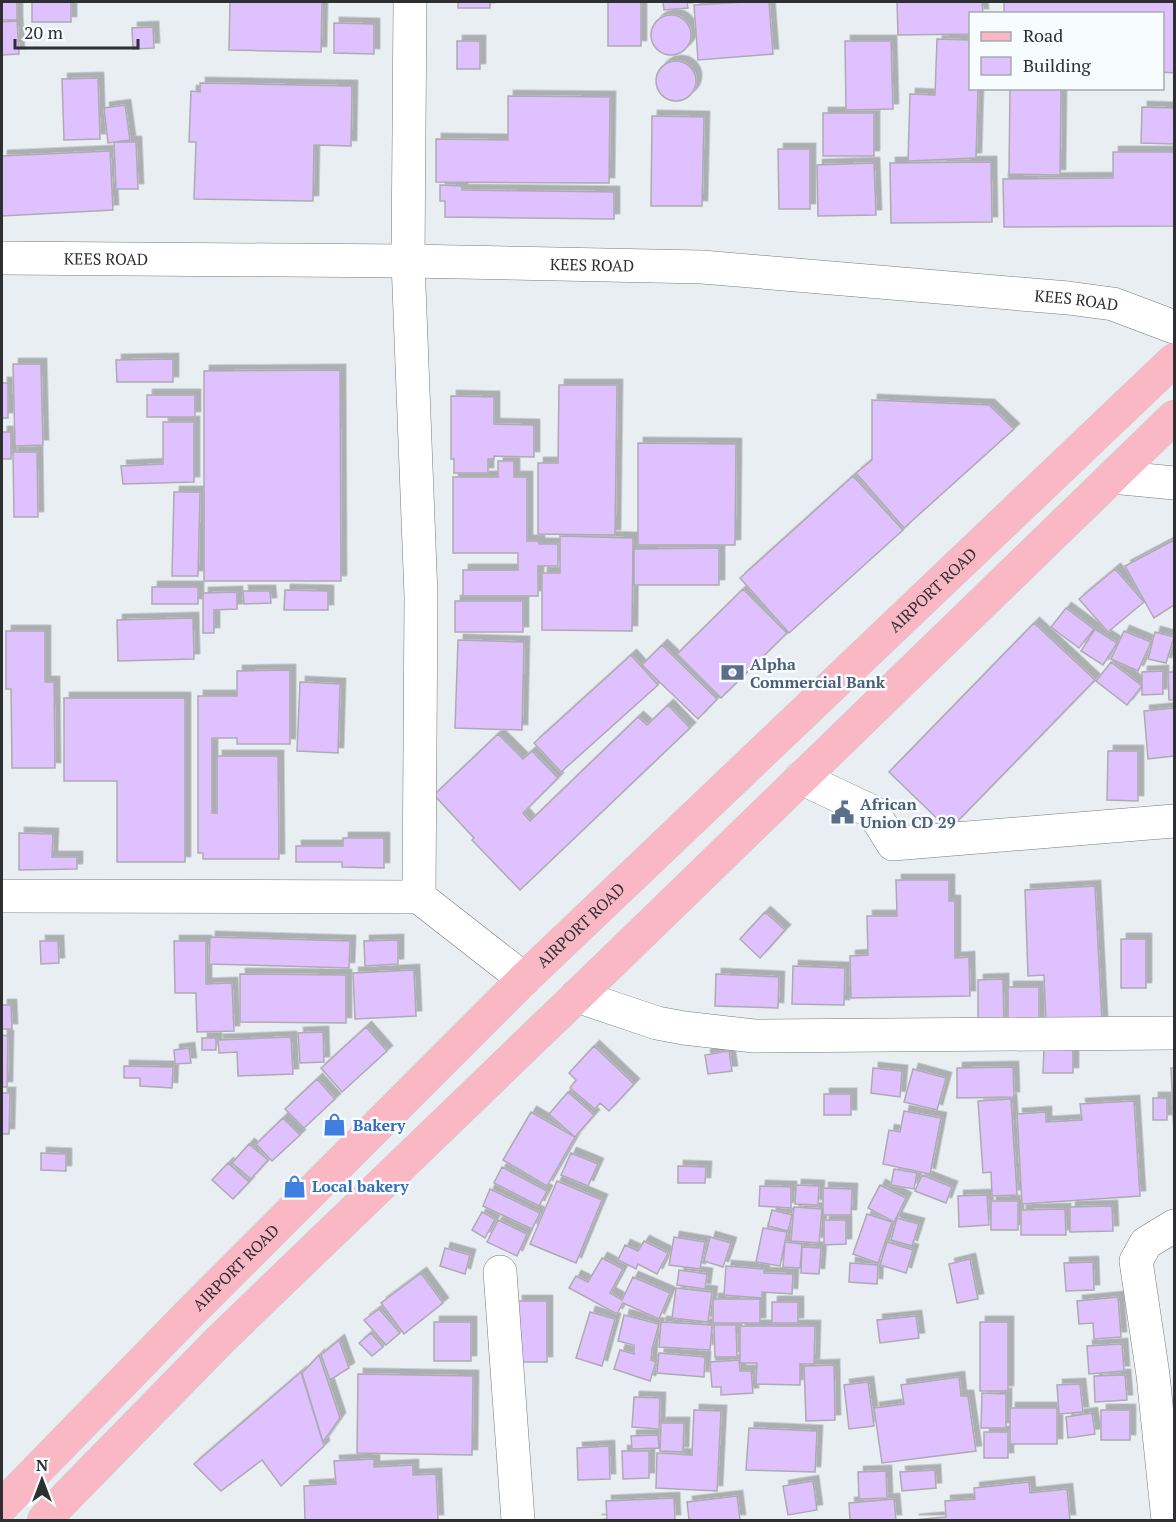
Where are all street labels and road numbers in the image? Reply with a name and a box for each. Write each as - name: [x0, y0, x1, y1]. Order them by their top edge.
- street label: KEES ROAD: [64, 247, 148, 270]
- street label: KEES ROAD: [550, 253, 634, 277]
- street label: KEES ROAD: [1034, 284, 1120, 316]
- street label: AIRPORT ROAD: [884, 543, 981, 637]
- street label: AIRPORT ROAD: [532, 878, 630, 972]
- street label: AIRPORT ROAD: [188, 1219, 284, 1315]

